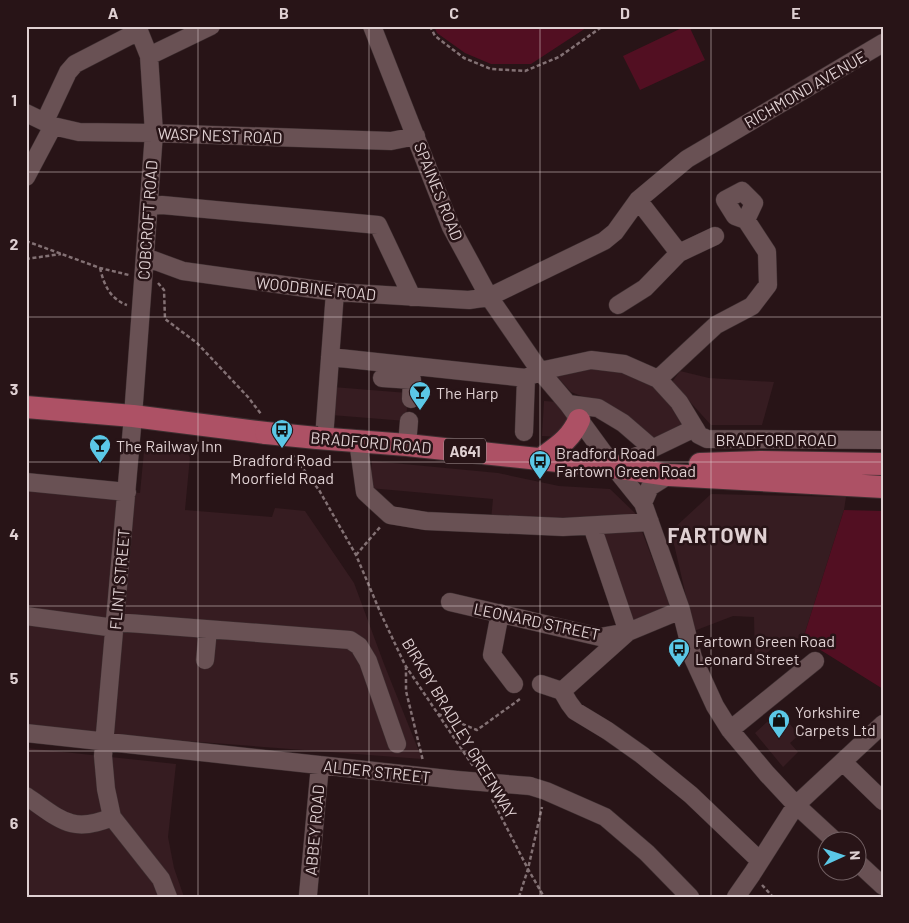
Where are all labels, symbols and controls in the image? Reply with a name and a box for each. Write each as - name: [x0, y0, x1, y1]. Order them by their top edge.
- text: A: [108, 3, 119, 22]
- text: B: [279, 3, 289, 22]
- text: C: [449, 3, 459, 22]
- text: D: [620, 3, 630, 22]
- text: E: [791, 3, 801, 22]
- street label: RICHMOND AVENUE: [741, 46, 869, 132]
- text: 1: [11, 90, 17, 109]
- street label: WASP NEST ROAD: [157, 123, 283, 147]
- street label: SPAINES ROAD: [411, 139, 467, 243]
- street label: COBCROFT ROAD: [133, 160, 161, 280]
- text: 2: [10, 234, 19, 253]
- street label: WOODBINE ROAD: [255, 272, 377, 304]
- text: 3: [10, 379, 18, 398]
- bar icon: The Harp: [408, 380, 432, 411]
- place label: The Harp: [436, 383, 499, 402]
- bus stop icon: Bradford Road Moorfield Road: [270, 418, 294, 449]
- street label: BRADFORD ROAD: [310, 427, 432, 457]
- street label: BRADFORD ROAD: [715, 430, 837, 449]
- bar icon: The Railway Inn: [88, 433, 112, 464]
- place label: The Railway Inn: [116, 436, 222, 455]
- road number: A641: [444, 438, 486, 464]
- place label: Bradford Road Fartown Green Road: [556, 443, 696, 480]
- bus stop icon: Bradford Road Fartown Green Road: [528, 449, 552, 480]
- place label: Bradford Road Moorfield Road: [230, 450, 334, 487]
- district label: FARTOWN: [668, 522, 768, 547]
- text: 4: [9, 524, 19, 543]
- street label: FLINT STREET: [105, 527, 133, 631]
- street label: LEONARD STREET: [472, 598, 602, 644]
- place label: Fartown Green Road Leonard Street: [695, 631, 835, 668]
- street label: BIRKBY BRADLEY GREENWAY: [399, 634, 521, 822]
- bus stop icon: Fartown Green Road Leonard Street: [667, 637, 691, 668]
- text: 5: [10, 668, 19, 687]
- place label: Yorkshire Carpets Ltd: [795, 702, 876, 739]
- shop icon: Yorkshire Carpets Ltd: [767, 708, 791, 739]
- street label: ALDER STREET: [322, 756, 432, 786]
- street label: ABBEY ROAD: [301, 784, 327, 876]
- text: 6: [10, 813, 19, 832]
- north arrow: [816, 830, 866, 880]
- text: N: [847, 850, 864, 860]

